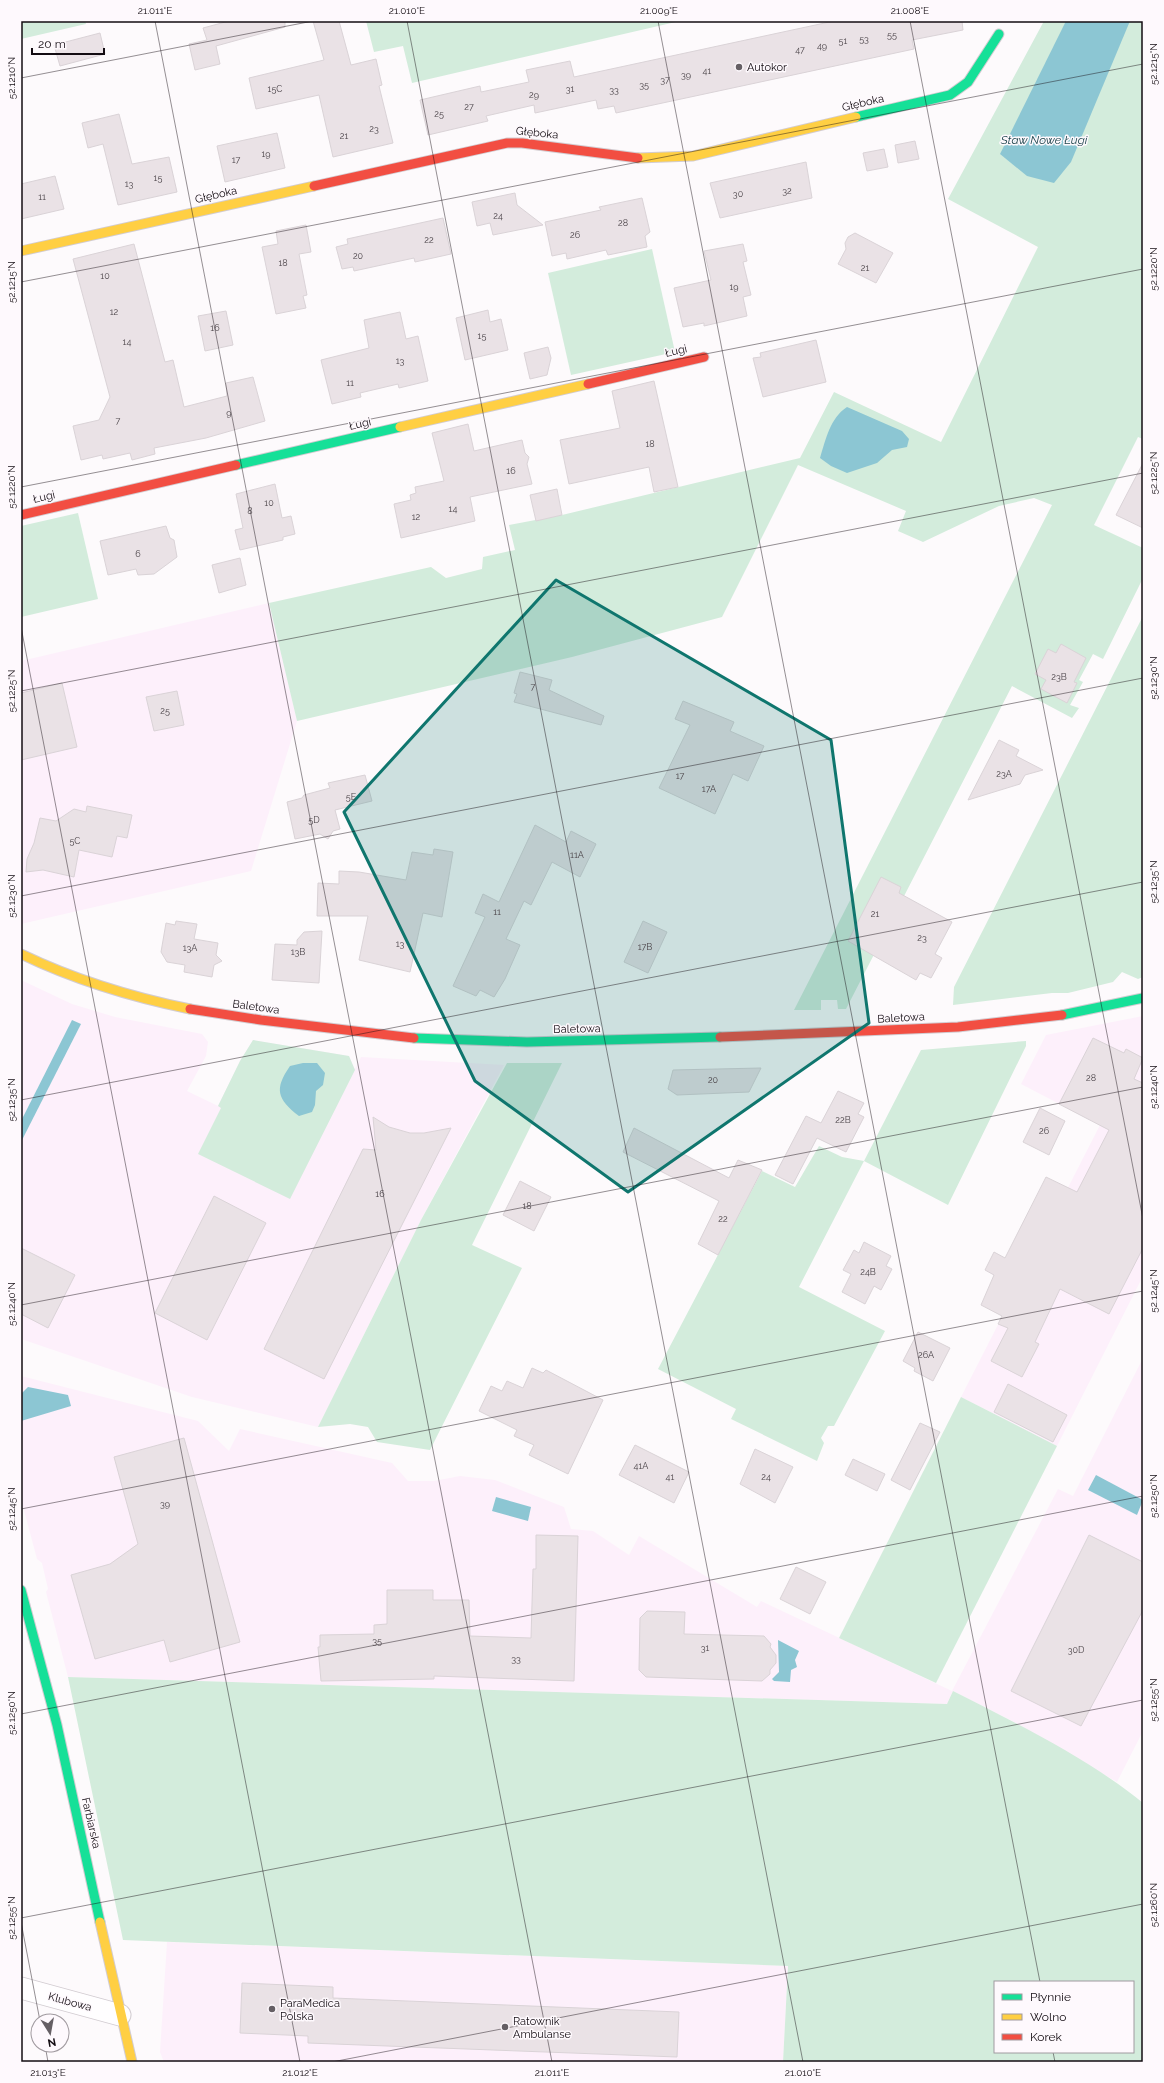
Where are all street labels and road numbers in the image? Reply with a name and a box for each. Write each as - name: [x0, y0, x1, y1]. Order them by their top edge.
- street label: Głęboka: [841, 92, 885, 114]
- street label: Głęboka: [515, 124, 559, 142]
- street label: Głęboka: [194, 184, 238, 206]
- street label: Ługi: [664, 342, 688, 360]
- street label: Ługi: [348, 415, 372, 433]
- street label: Ługi: [32, 488, 56, 506]
- street label: Baletowa: [232, 997, 280, 1017]
- street label: Baletowa: [877, 1010, 925, 1026]
- street label: Baletowa: [553, 1022, 601, 1036]
- street label: Farbiarska: [79, 1796, 103, 1850]
- street label: Klubowa: [47, 1990, 93, 2014]

